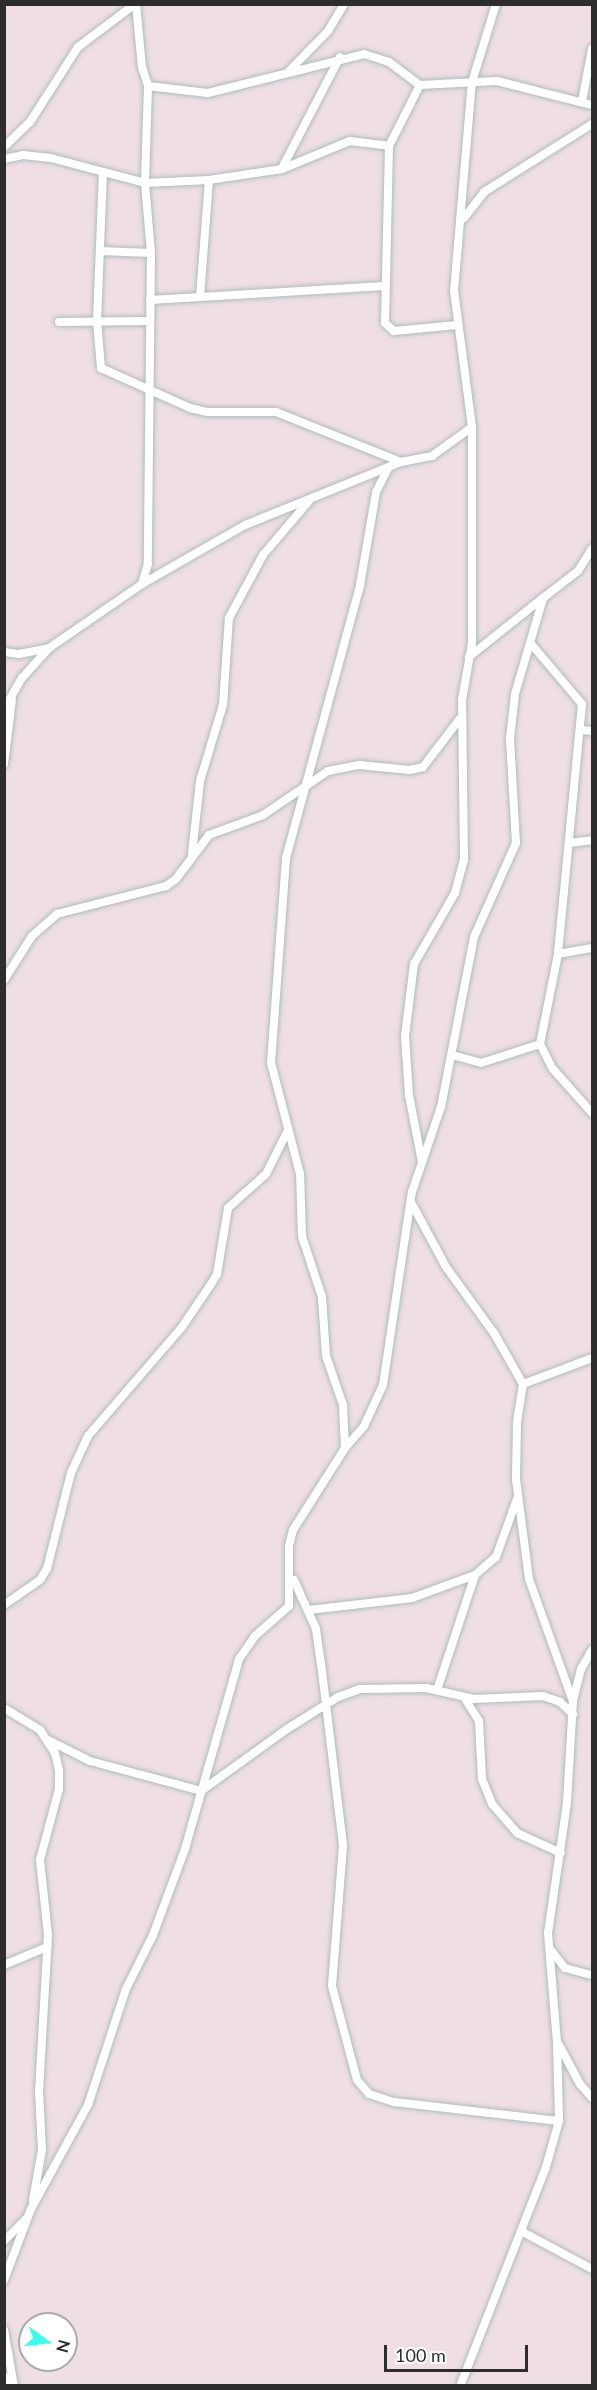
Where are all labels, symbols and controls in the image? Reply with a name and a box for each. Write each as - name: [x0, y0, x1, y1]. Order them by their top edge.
- north arrow: [18, 2312, 78, 2372]
- scale bar: [387, 2333, 531, 2371]
- text: N: [53, 2338, 75, 2355]
- text: 100 m: [395, 2344, 446, 2366]

